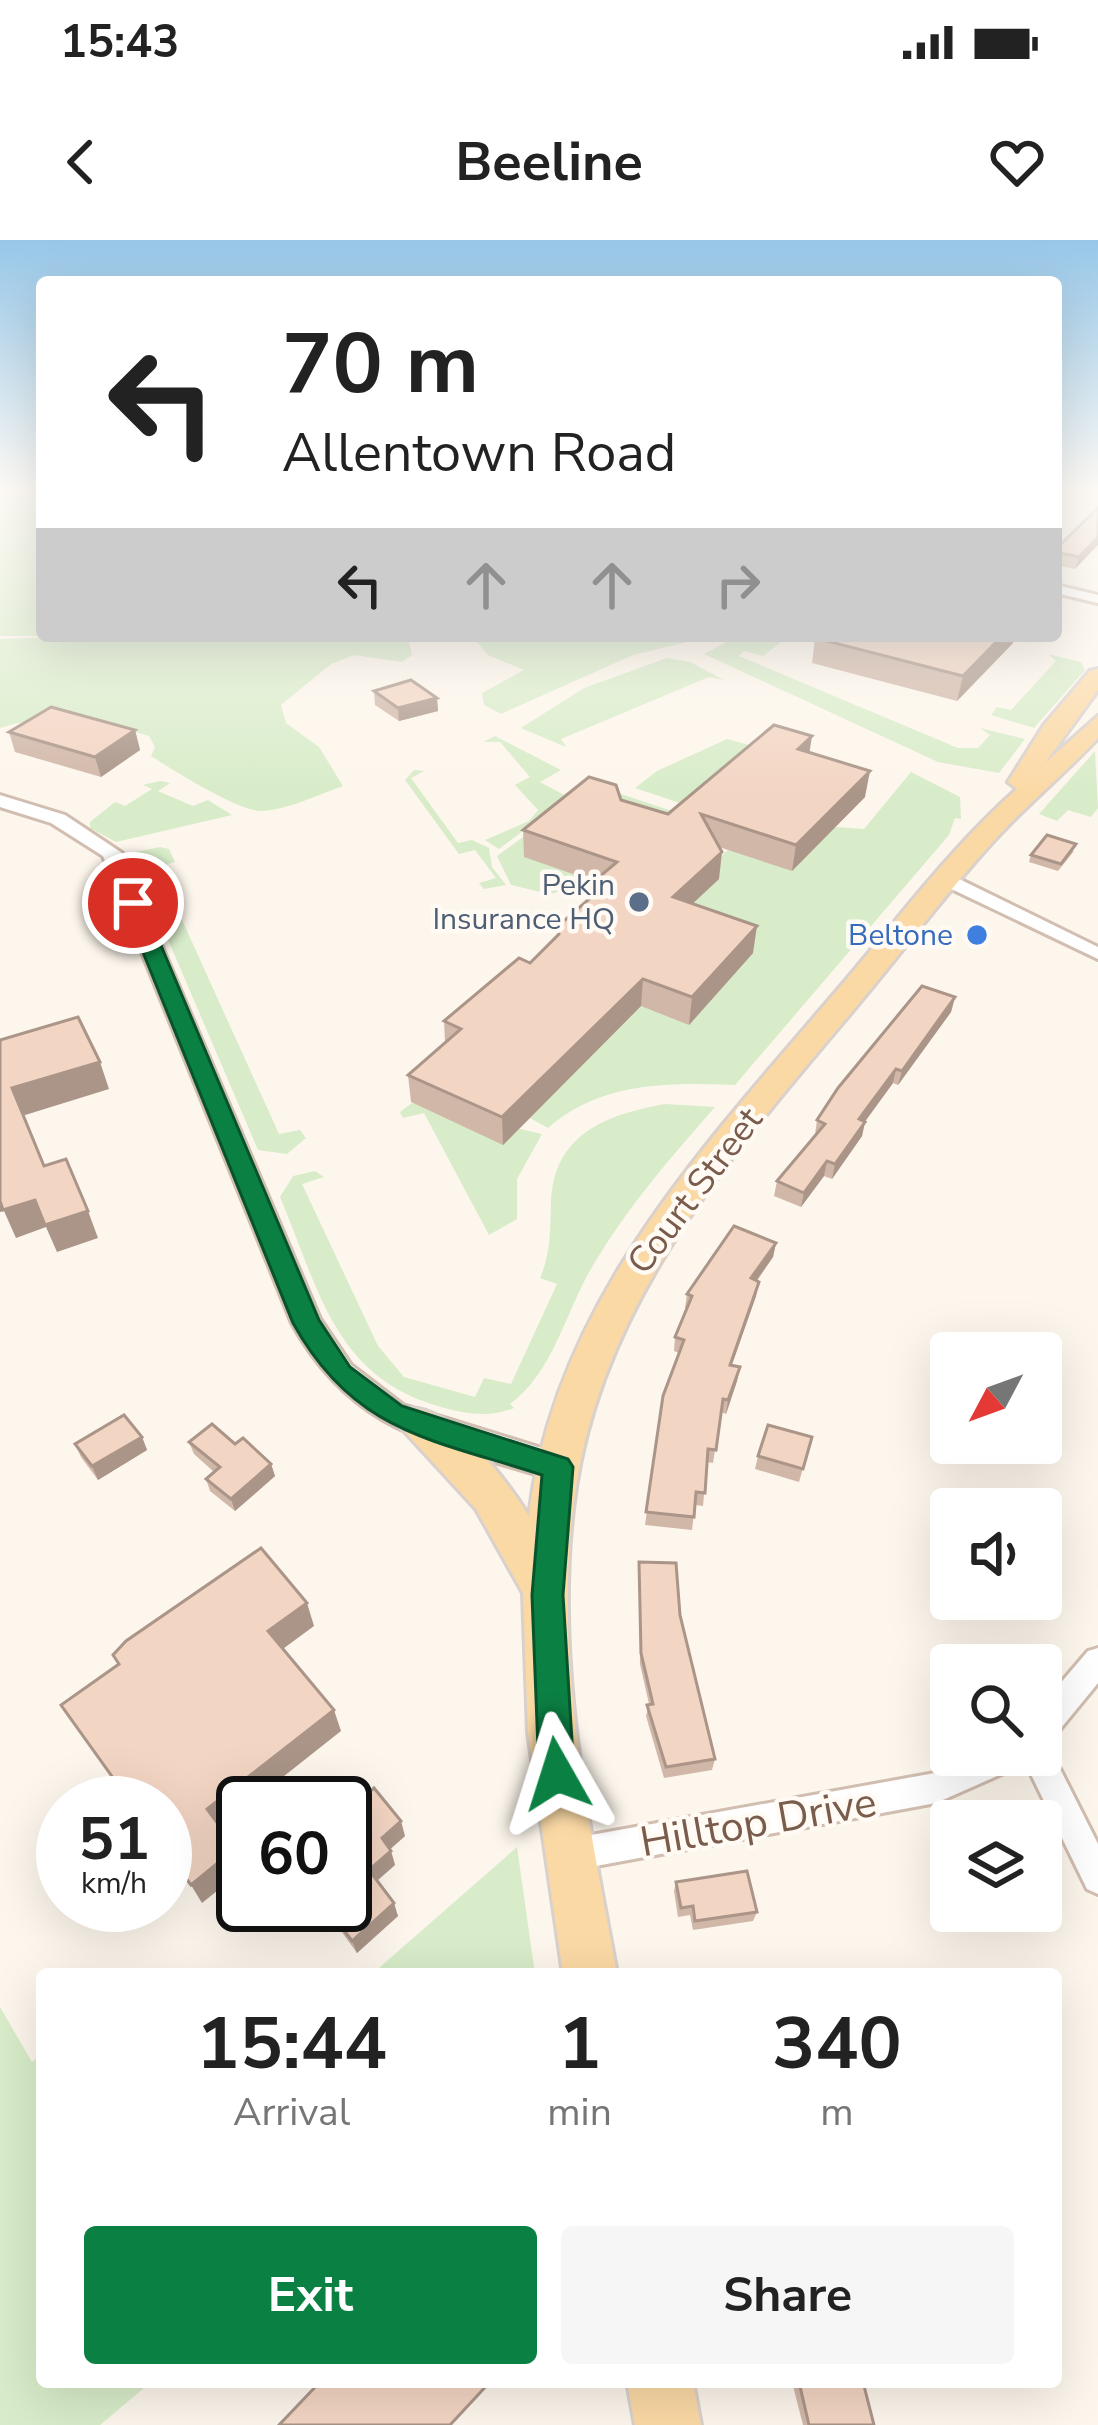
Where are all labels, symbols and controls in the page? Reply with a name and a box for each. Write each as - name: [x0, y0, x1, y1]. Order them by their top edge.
- text: 15:43: [60, 12, 179, 73]
- text: Beeline: [455, 125, 643, 199]
- icon: back: [48, 129, 114, 195]
- icon: heart: [984, 129, 1050, 195]
- text: 70 m: [282, 307, 479, 422]
- icon: left: [84, 324, 240, 480]
- text: Allentown Road: [282, 416, 676, 490]
- icon: left: [327, 552, 393, 618]
- icon: ahead: [453, 552, 519, 618]
- icon: ahead: [579, 552, 645, 618]
- icon: right: [705, 552, 771, 618]
- pin: [82, 852, 184, 954]
- place label: Pekin Insurance HQ: [432, 865, 615, 940]
- icon: arrive: [100, 870, 166, 936]
- marker: Pekin Insurance HQ: [626, 889, 652, 915]
- place label: Beltone: [848, 915, 953, 956]
- marker: Beltone: [964, 922, 990, 948]
- street label: Court Street: [616, 1097, 774, 1284]
- north arrow: [930, 1332, 1062, 1464]
- map controls: [930, 1332, 1062, 1932]
- button: sound: [930, 1488, 1062, 1620]
- button: search: [930, 1644, 1062, 1776]
- position arrow: [494, 1711, 620, 1837]
- street label: Hilltop Drive: [636, 1774, 881, 1871]
- speed limit sign: 60: [216, 1776, 372, 1932]
- text: 51: [78, 1798, 150, 1880]
- button: layers: [930, 1800, 1062, 1932]
- text: km/h: [81, 1863, 147, 1904]
- text: 15:44: [196, 1995, 387, 2093]
- text: 1: [558, 1995, 601, 2093]
- text: 340: [772, 1995, 902, 2093]
- text: Arrival: [233, 2086, 350, 2139]
- text: min: [547, 2086, 612, 2139]
- text: m: [820, 2086, 854, 2139]
- button: Exit: [84, 2226, 537, 2364]
- button: Share: [561, 2226, 1014, 2364]

